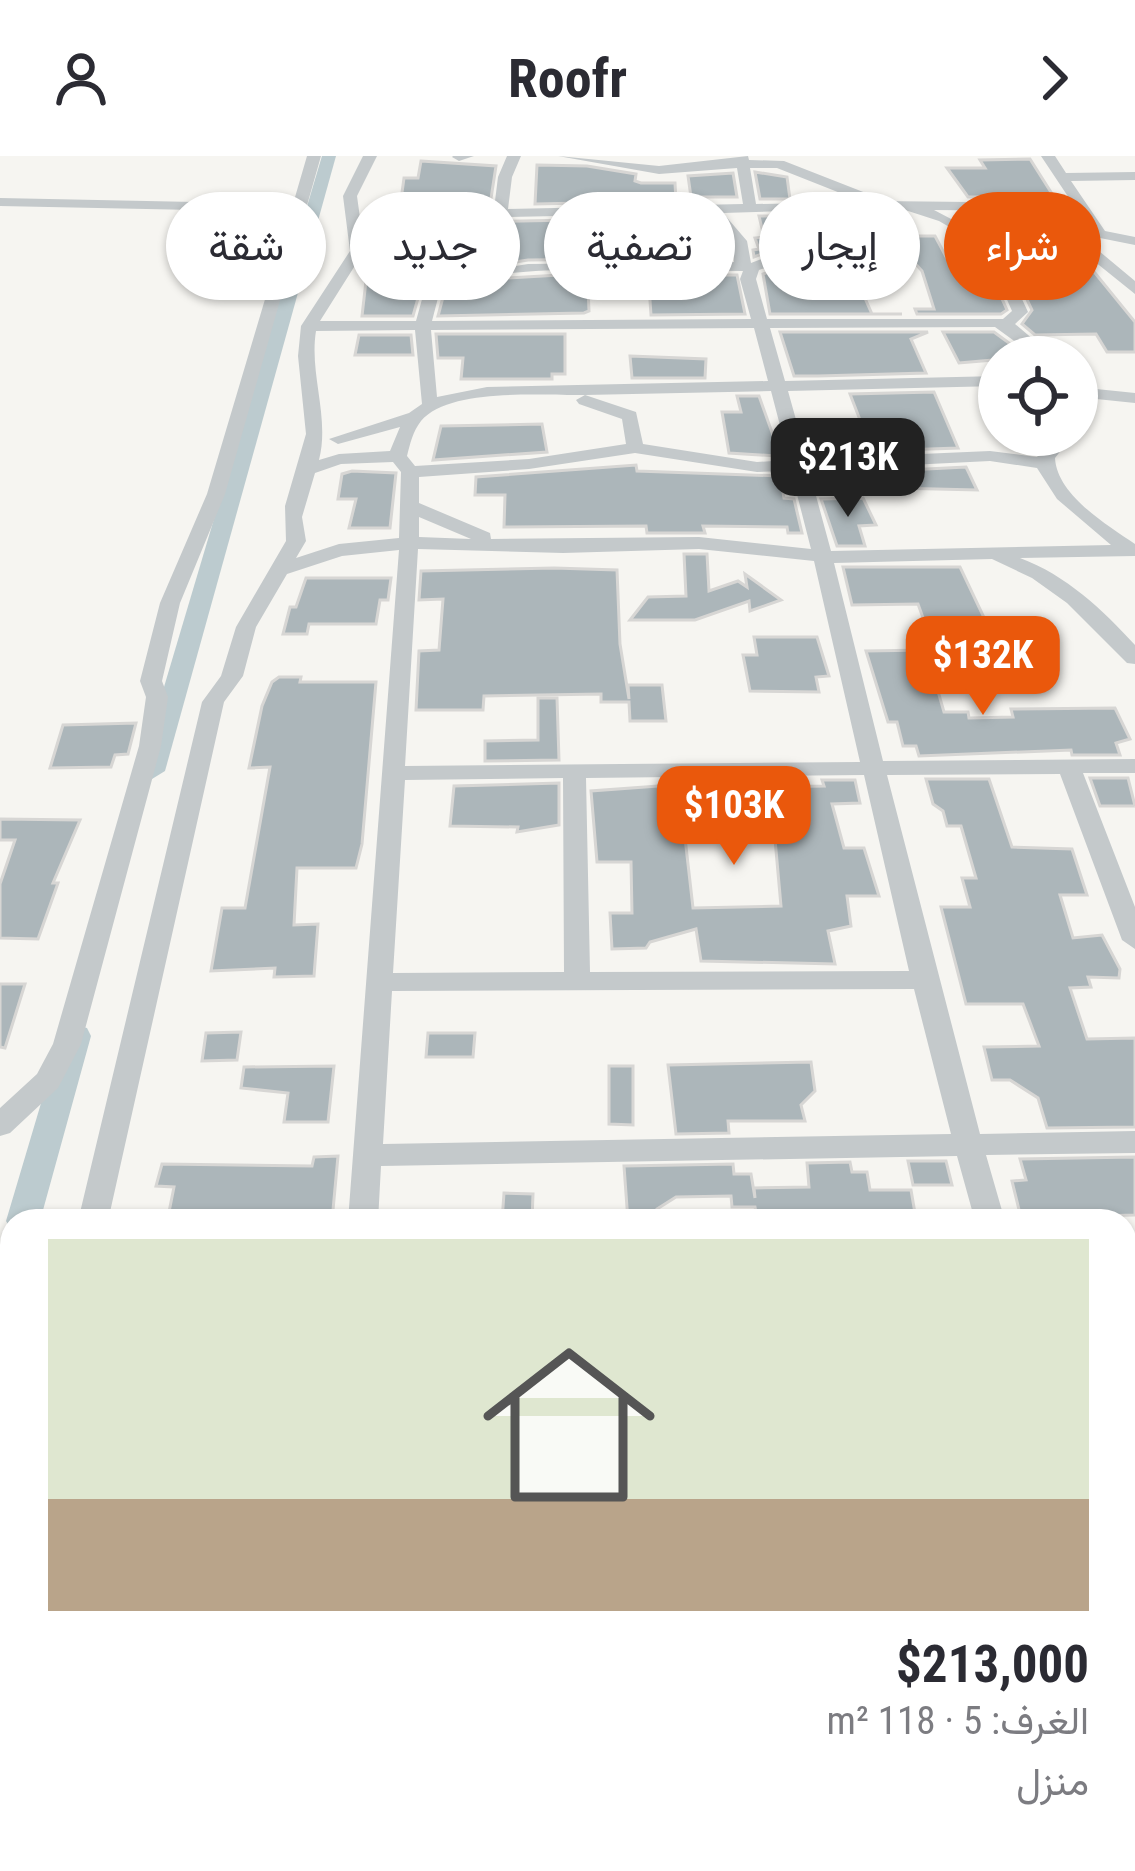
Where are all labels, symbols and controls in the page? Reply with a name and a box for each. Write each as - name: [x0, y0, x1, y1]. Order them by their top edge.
- icon: person: [48, 45, 114, 111]
- icon: forward: [1021, 45, 1087, 111]
- text: Roofr: [508, 47, 627, 110]
- chip: شقة: [166, 192, 326, 300]
- chip: جديد: [350, 192, 520, 300]
- chip: تصفية: [544, 192, 735, 300]
- chip: إيجار: [759, 192, 920, 300]
- chip: شراء: [944, 192, 1101, 300]
- map controls: [978, 336, 1098, 456]
- button: locate: [978, 336, 1098, 456]
- pin: $213K: [764, 418, 932, 520]
- text: $213K: [798, 434, 898, 480]
- pin: $132K: [899, 616, 1067, 718]
- text: $132K: [933, 632, 1033, 678]
- pin: $103K: [650, 766, 818, 868]
- text: $103K: [684, 782, 784, 828]
- icon: home: [461, 1317, 677, 1533]
- text: $213,000: [896, 1635, 1089, 1694]
- text: الغرف: 5 · 118 m²: [827, 1698, 1089, 1744]
- text: منزل: [1016, 1759, 1089, 1805]

